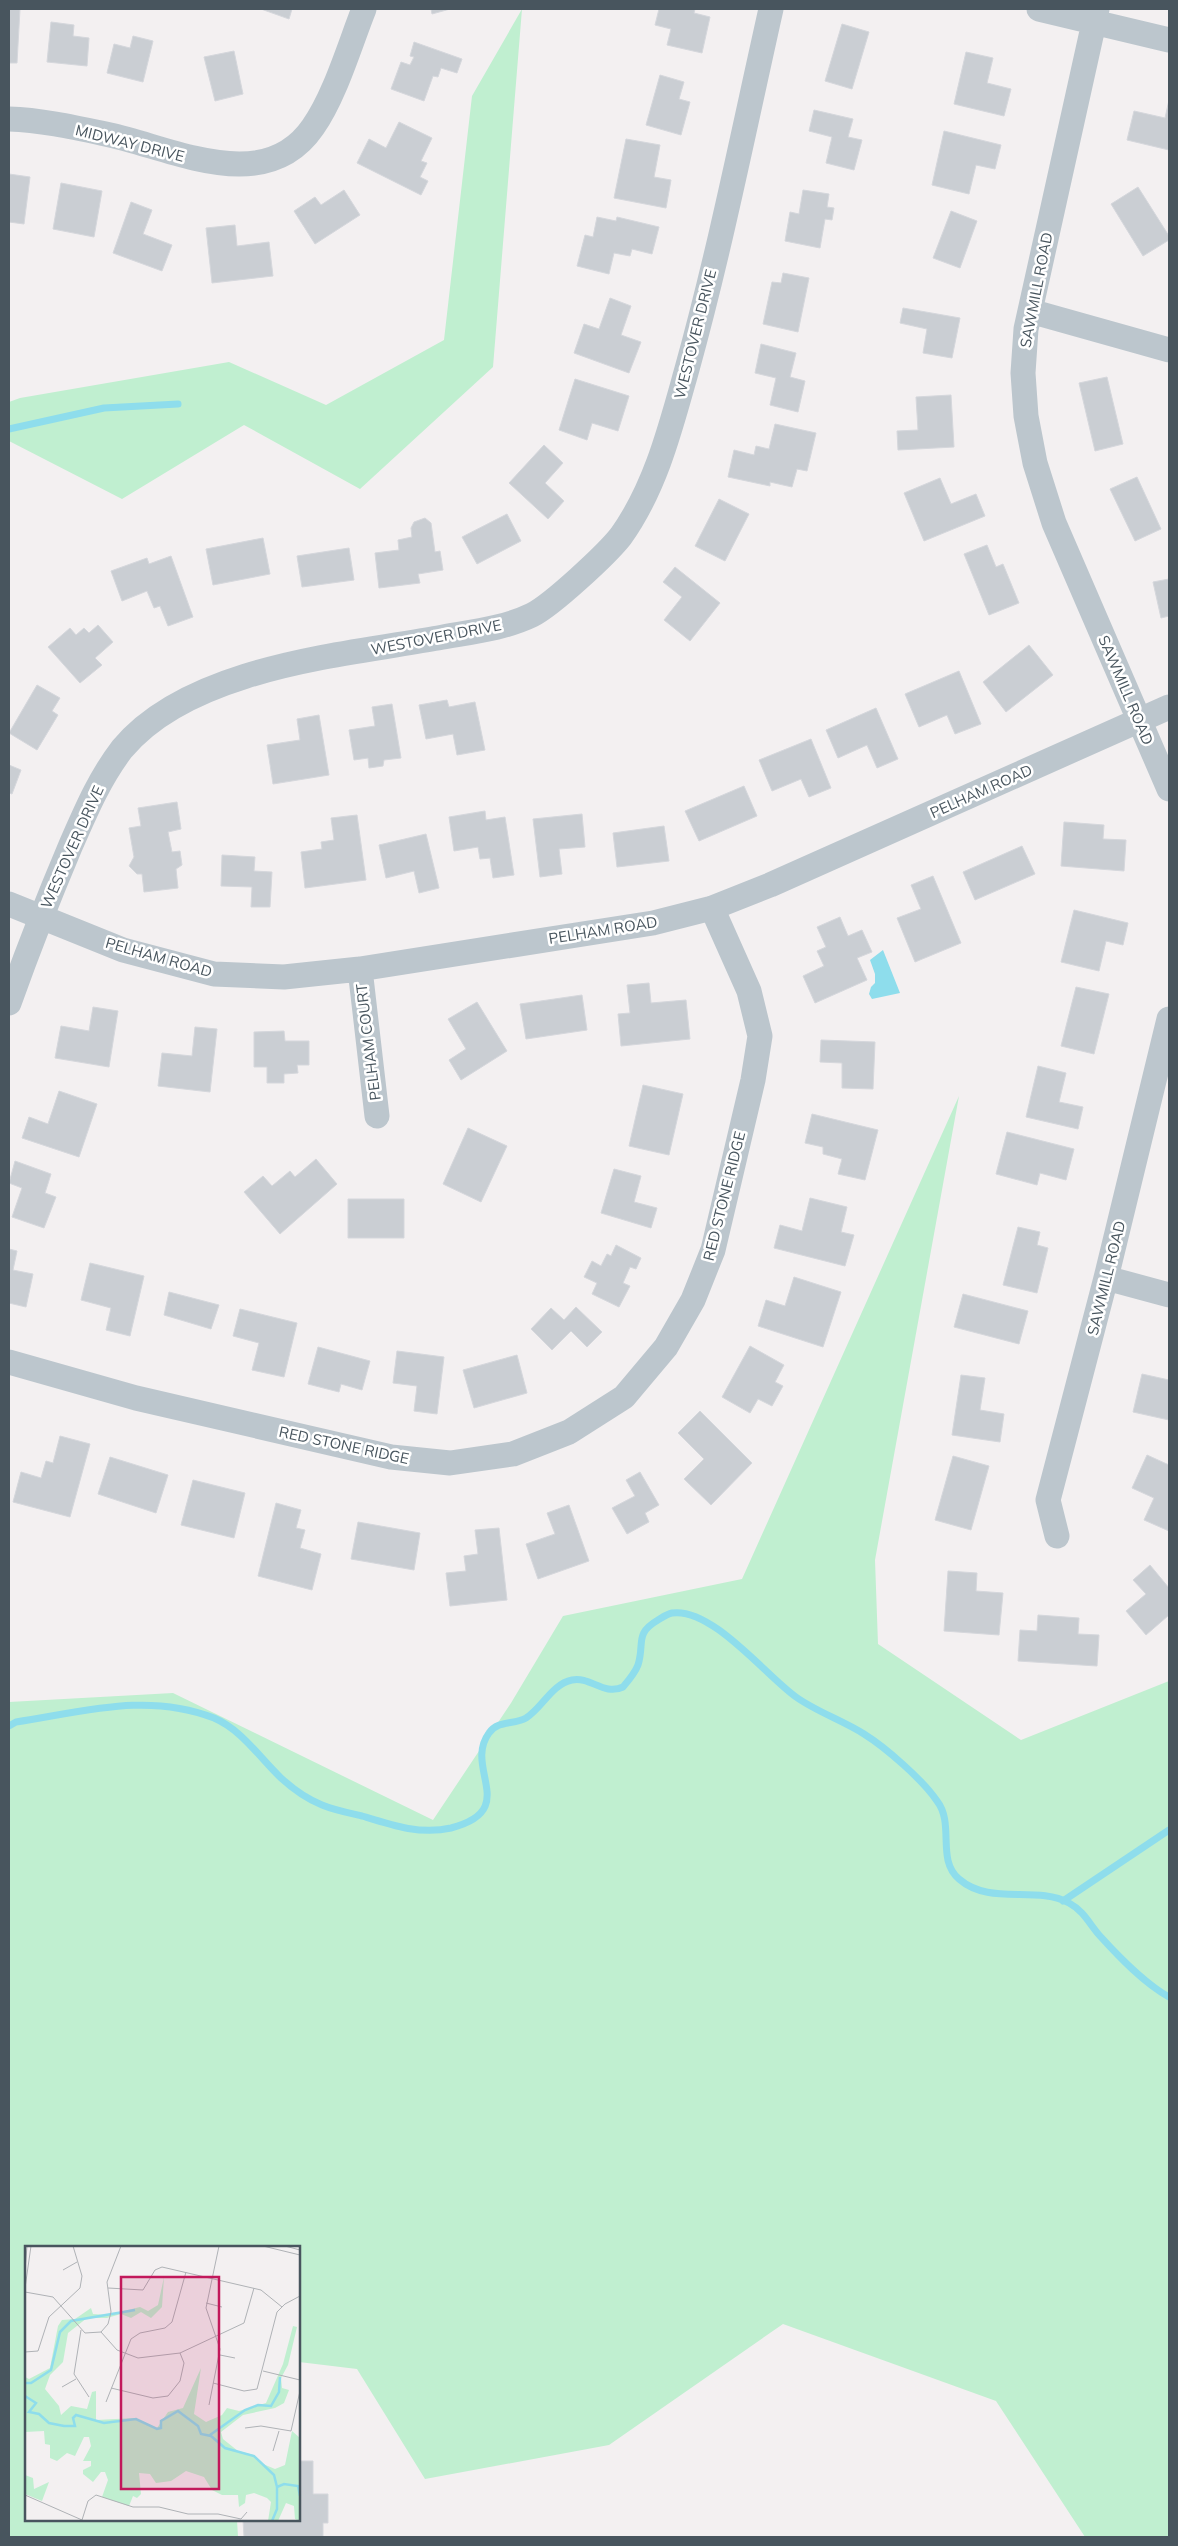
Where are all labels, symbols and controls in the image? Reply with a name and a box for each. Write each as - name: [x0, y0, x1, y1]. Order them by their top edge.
- street label: MIDWAY DRIVE: [74, 120, 187, 166]
- street label: SAWMILL ROAD: [1015, 231, 1057, 349]
- street label: WESTOVER DRIVE: [670, 267, 720, 401]
- street label: WESTOVER DRIVE: [369, 615, 503, 659]
- street label: SAWMILL ROAD: [1094, 632, 1158, 748]
- street label: PELHAM ROAD: [927, 760, 1035, 822]
- street label: WESTOVER DRIVE: [36, 782, 108, 911]
- street label: PELHAM ROAD: [547, 912, 659, 948]
- street label: PELHAM ROAD: [104, 933, 214, 981]
- street label: PELHAM COURT: [351, 982, 385, 1102]
- street label: RED STONE RIDGE: [699, 1129, 749, 1263]
- street label: SAWMILL ROAD: [1083, 1219, 1129, 1337]
- street label: RED STONE RIDGE: [277, 1422, 411, 1468]
- inset map: [25, 2246, 300, 2521]

